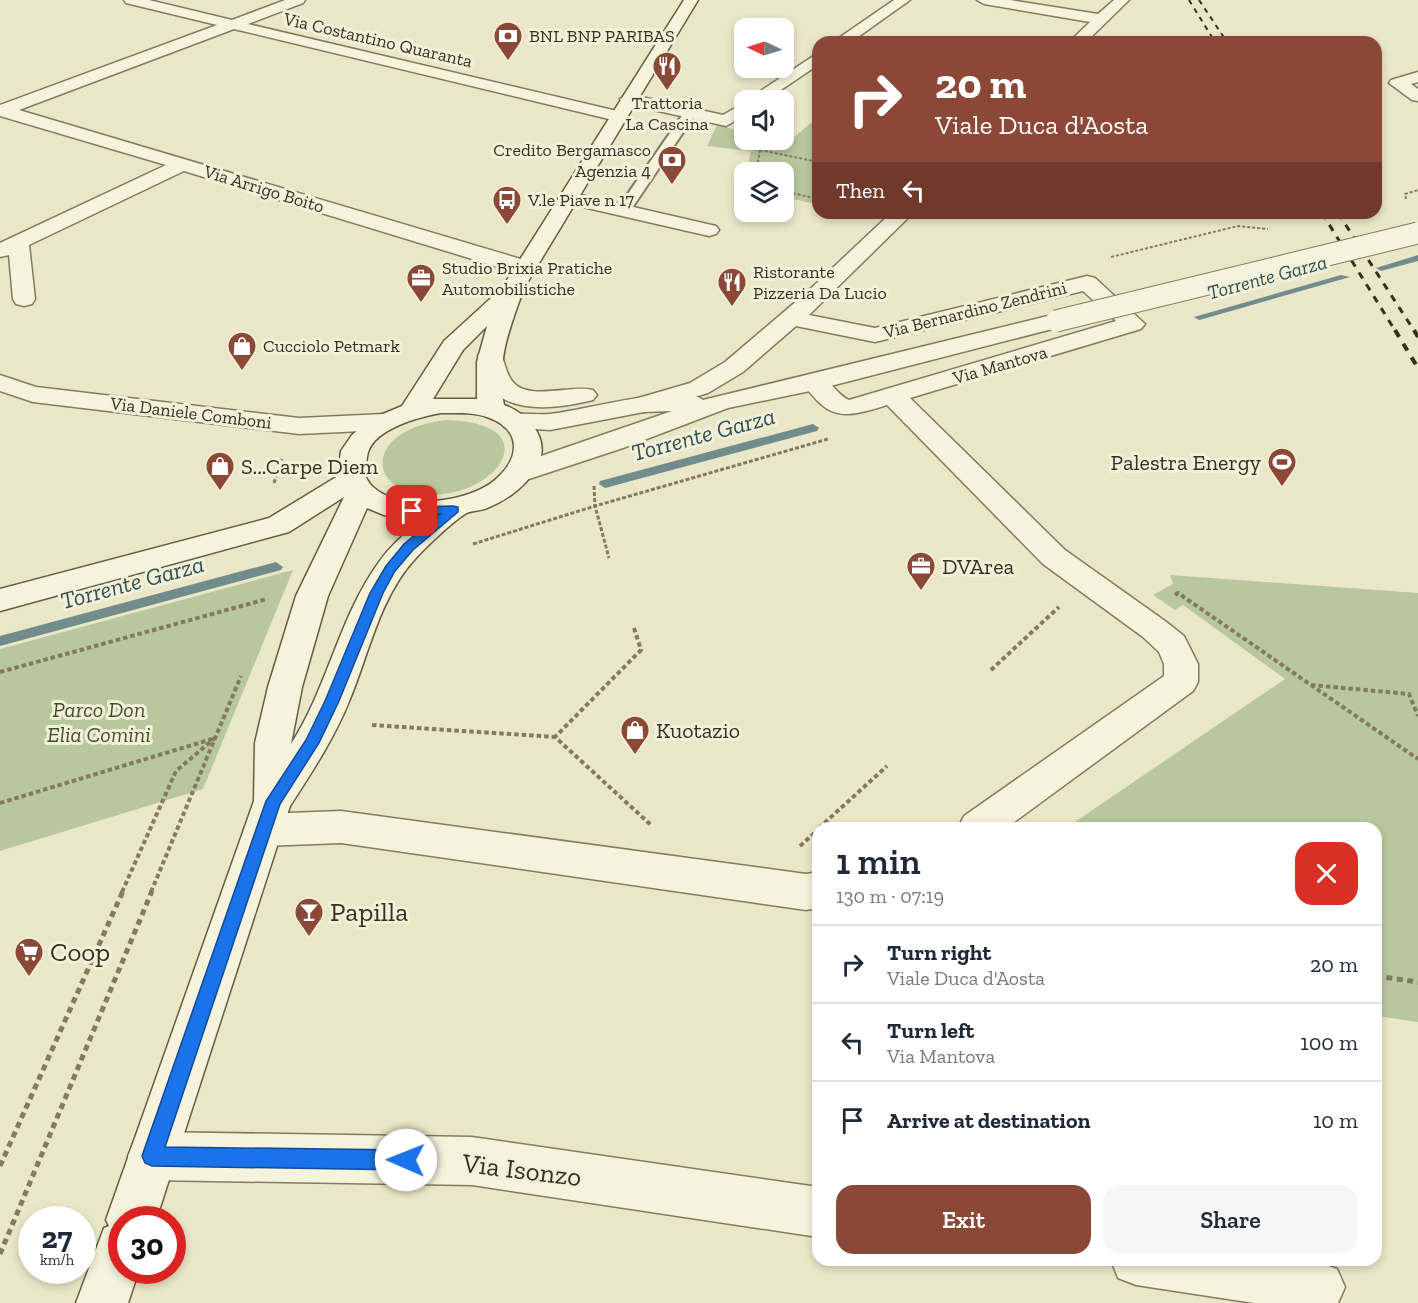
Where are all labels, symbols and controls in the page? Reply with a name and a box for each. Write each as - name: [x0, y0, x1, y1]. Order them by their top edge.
- street label: Via Costantino Quaranta: [281, 7, 475, 72]
- north arrow: [734, 18, 794, 78]
- map controls: [734, 18, 794, 222]
- bank icon: BNL BNP PARIBAS: [492, 20, 524, 62]
- place label: BNL BNP PARIBAS: [529, 25, 675, 47]
- restaurant icon: Trattoria La Cascina: [651, 50, 683, 92]
- text: 20 m: [935, 58, 1026, 109]
- icon: right: [836, 60, 914, 138]
- button: sound: [734, 90, 794, 150]
- place label: Trattoria La Cascina: [625, 92, 709, 135]
- text: Viale Duca d'Aosta: [935, 109, 1148, 141]
- place label: Credito Bergamasco Agenzia 4: [493, 139, 651, 182]
- bank icon: Credito Bergamasco Agenzia 4: [656, 144, 688, 186]
- street label: Via Arrigo Boito: [200, 160, 327, 218]
- button: layers: [734, 162, 794, 222]
- icon: left: [897, 174, 930, 207]
- text: Then: [836, 177, 885, 204]
- bus stop icon: V.le Piave n 17: [491, 184, 523, 226]
- place label: V.le Piave n 17: [527, 189, 635, 211]
- water label: Torrente Garza: [1205, 250, 1329, 304]
- place label: Studio Brixia Pratiche Automobilistiche: [442, 257, 612, 300]
- place label: Ristorante Pizzeria Da Lucio: [753, 261, 887, 304]
- office icon: Studio Brixia Pratiche Automobilistiche: [405, 262, 437, 304]
- restaurant icon: Ristorante Pizzeria Da Lucio: [716, 266, 748, 308]
- street label: Via Bernardino Zendrini: [880, 277, 1069, 344]
- shop icon: Cucciolo Petmark: [226, 330, 258, 372]
- place label: Cucciolo Petmark: [263, 335, 400, 357]
- street label: Via Mantova: [949, 341, 1050, 389]
- street label: Via Daniele Comboni: [108, 392, 273, 434]
- water label: Torrente Garza: [628, 401, 778, 467]
- sports icon: Palestra Energy: [1266, 446, 1298, 488]
- place label: Palestra Energy: [1111, 449, 1262, 476]
- shop icon: S...Carpe Diem: [204, 450, 236, 492]
- place label: S...Carpe Diem: [241, 453, 378, 480]
- pin: [386, 485, 437, 536]
- icon: arrive: [395, 494, 428, 527]
- water label: Torrente Garza: [57, 549, 207, 615]
- office icon: DVArea: [905, 550, 937, 592]
- place label: DVArea: [942, 553, 1015, 580]
- park label: Parco Don Elia Comini: [47, 696, 151, 748]
- shop icon: Kuotazio: [619, 714, 651, 756]
- place label: Kuotazio: [656, 717, 740, 744]
- text: 1 min: [836, 840, 921, 883]
- button: close: [1295, 842, 1358, 905]
- text: 130 m · 07:19: [836, 884, 944, 908]
- bar icon: Papilla: [293, 896, 325, 938]
- place label: Papilla: [330, 896, 408, 928]
- supermarket icon: Coop: [13, 936, 45, 978]
- place label: Coop: [50, 936, 110, 968]
- text: Turn right: [887, 939, 991, 966]
- icon: right: [836, 948, 869, 981]
- text: 20 m: [1310, 951, 1358, 978]
- text: Viale Duca d'Aosta: [887, 966, 1045, 990]
- text: Turn left: [887, 1017, 974, 1044]
- icon: left: [836, 1026, 869, 1059]
- text: 100 m: [1300, 1029, 1358, 1056]
- text: Via Mantova: [887, 1044, 995, 1068]
- icon: arrive: [836, 1104, 869, 1137]
- text: Arrive at destination: [887, 1107, 1090, 1134]
- text: 10 m: [1313, 1107, 1358, 1134]
- position arrow: [374, 1128, 438, 1192]
- street label: Via Isonzo: [460, 1147, 583, 1193]
- button: Exit: [836, 1185, 1091, 1254]
- button: Share: [1103, 1185, 1358, 1254]
- speed limit sign: 30: [108, 1206, 186, 1284]
- text: 27: [42, 1220, 72, 1256]
- text: km/h: [40, 1251, 74, 1269]

